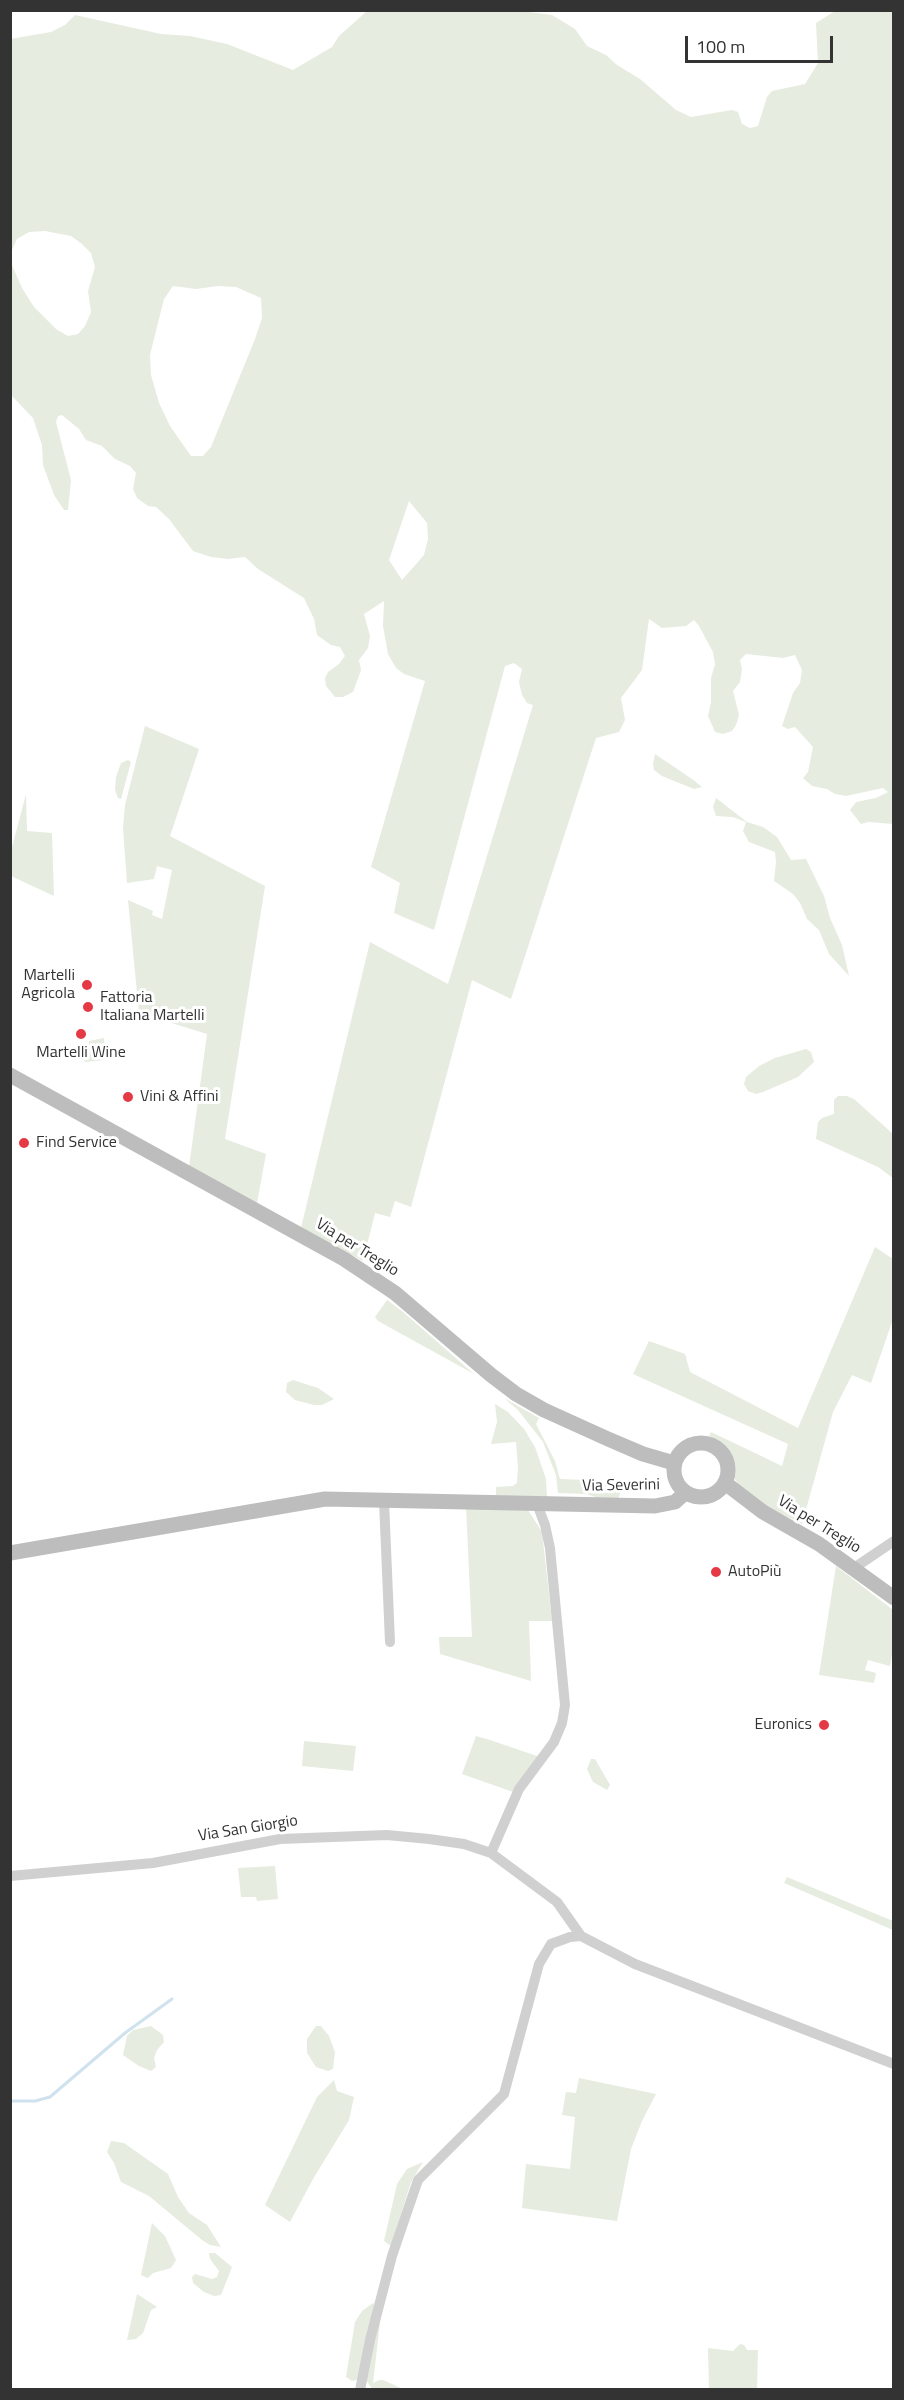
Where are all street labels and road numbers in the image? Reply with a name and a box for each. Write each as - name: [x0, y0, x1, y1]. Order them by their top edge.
- street label: Via per Treglio: [312, 1215, 402, 1281]
- street label: Via Severini: [582, 1476, 660, 1496]
- street label: Via per Treglio: [774, 1492, 864, 1558]
- street label: Via San Giorgio: [197, 1812, 299, 1846]

